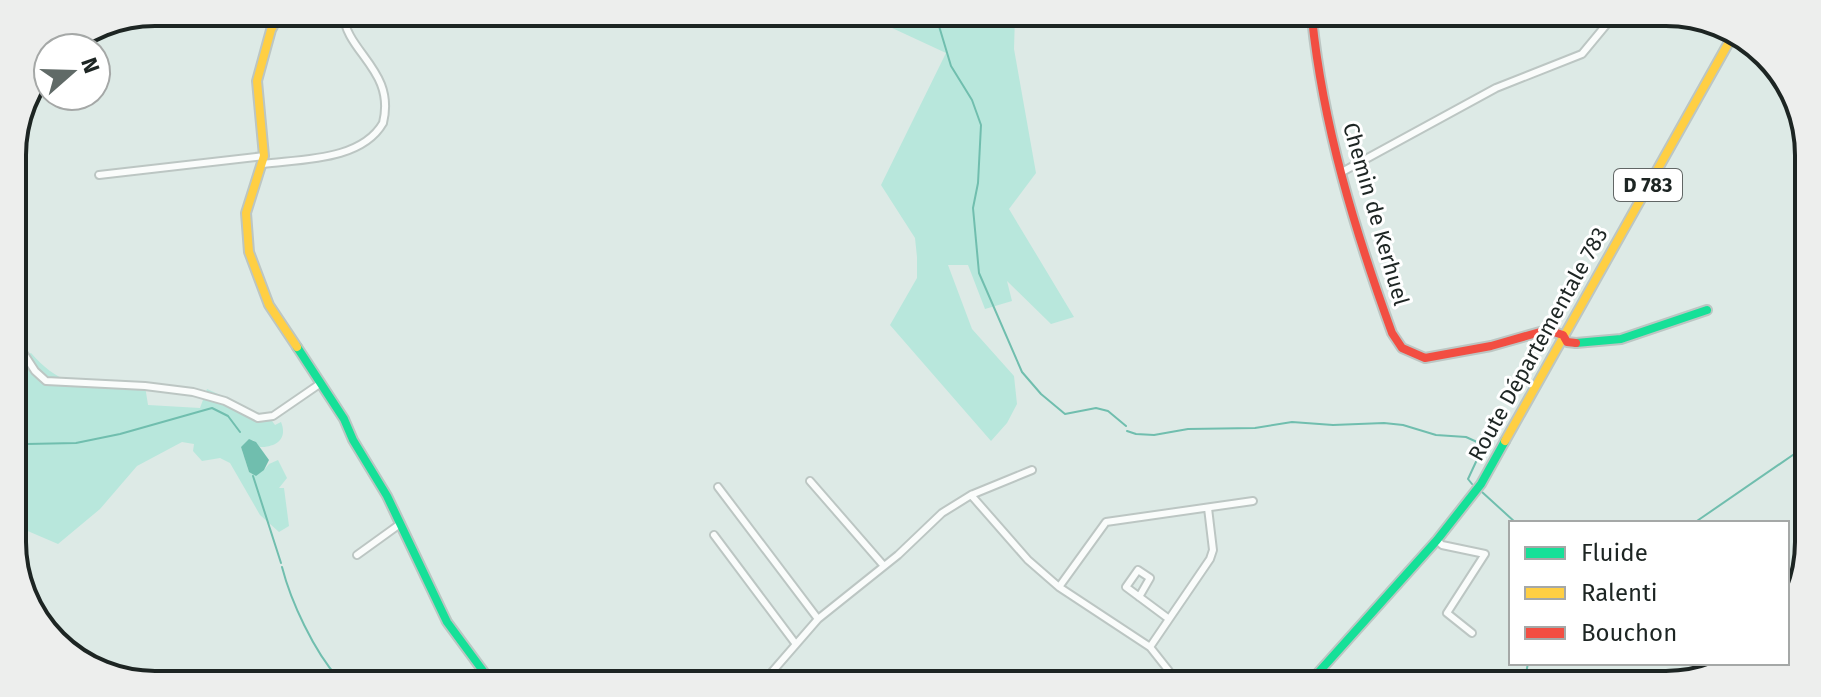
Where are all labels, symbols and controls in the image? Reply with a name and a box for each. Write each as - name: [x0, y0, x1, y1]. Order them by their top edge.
- north arrow: [32, 32, 112, 112]
- text: N: [75, 54, 106, 77]
- street label: Chemin de Kerhuel: [1337, 119, 1415, 309]
- road number: D 783: [1614, 169, 1682, 201]
- street label: Route Départementale 783: [1462, 222, 1614, 466]
- legend: [1509, 521, 1789, 665]
- text: Fluide: [1581, 539, 1648, 567]
- text: Ralenti: [1581, 579, 1658, 607]
- text: Bouchon: [1581, 619, 1677, 647]

